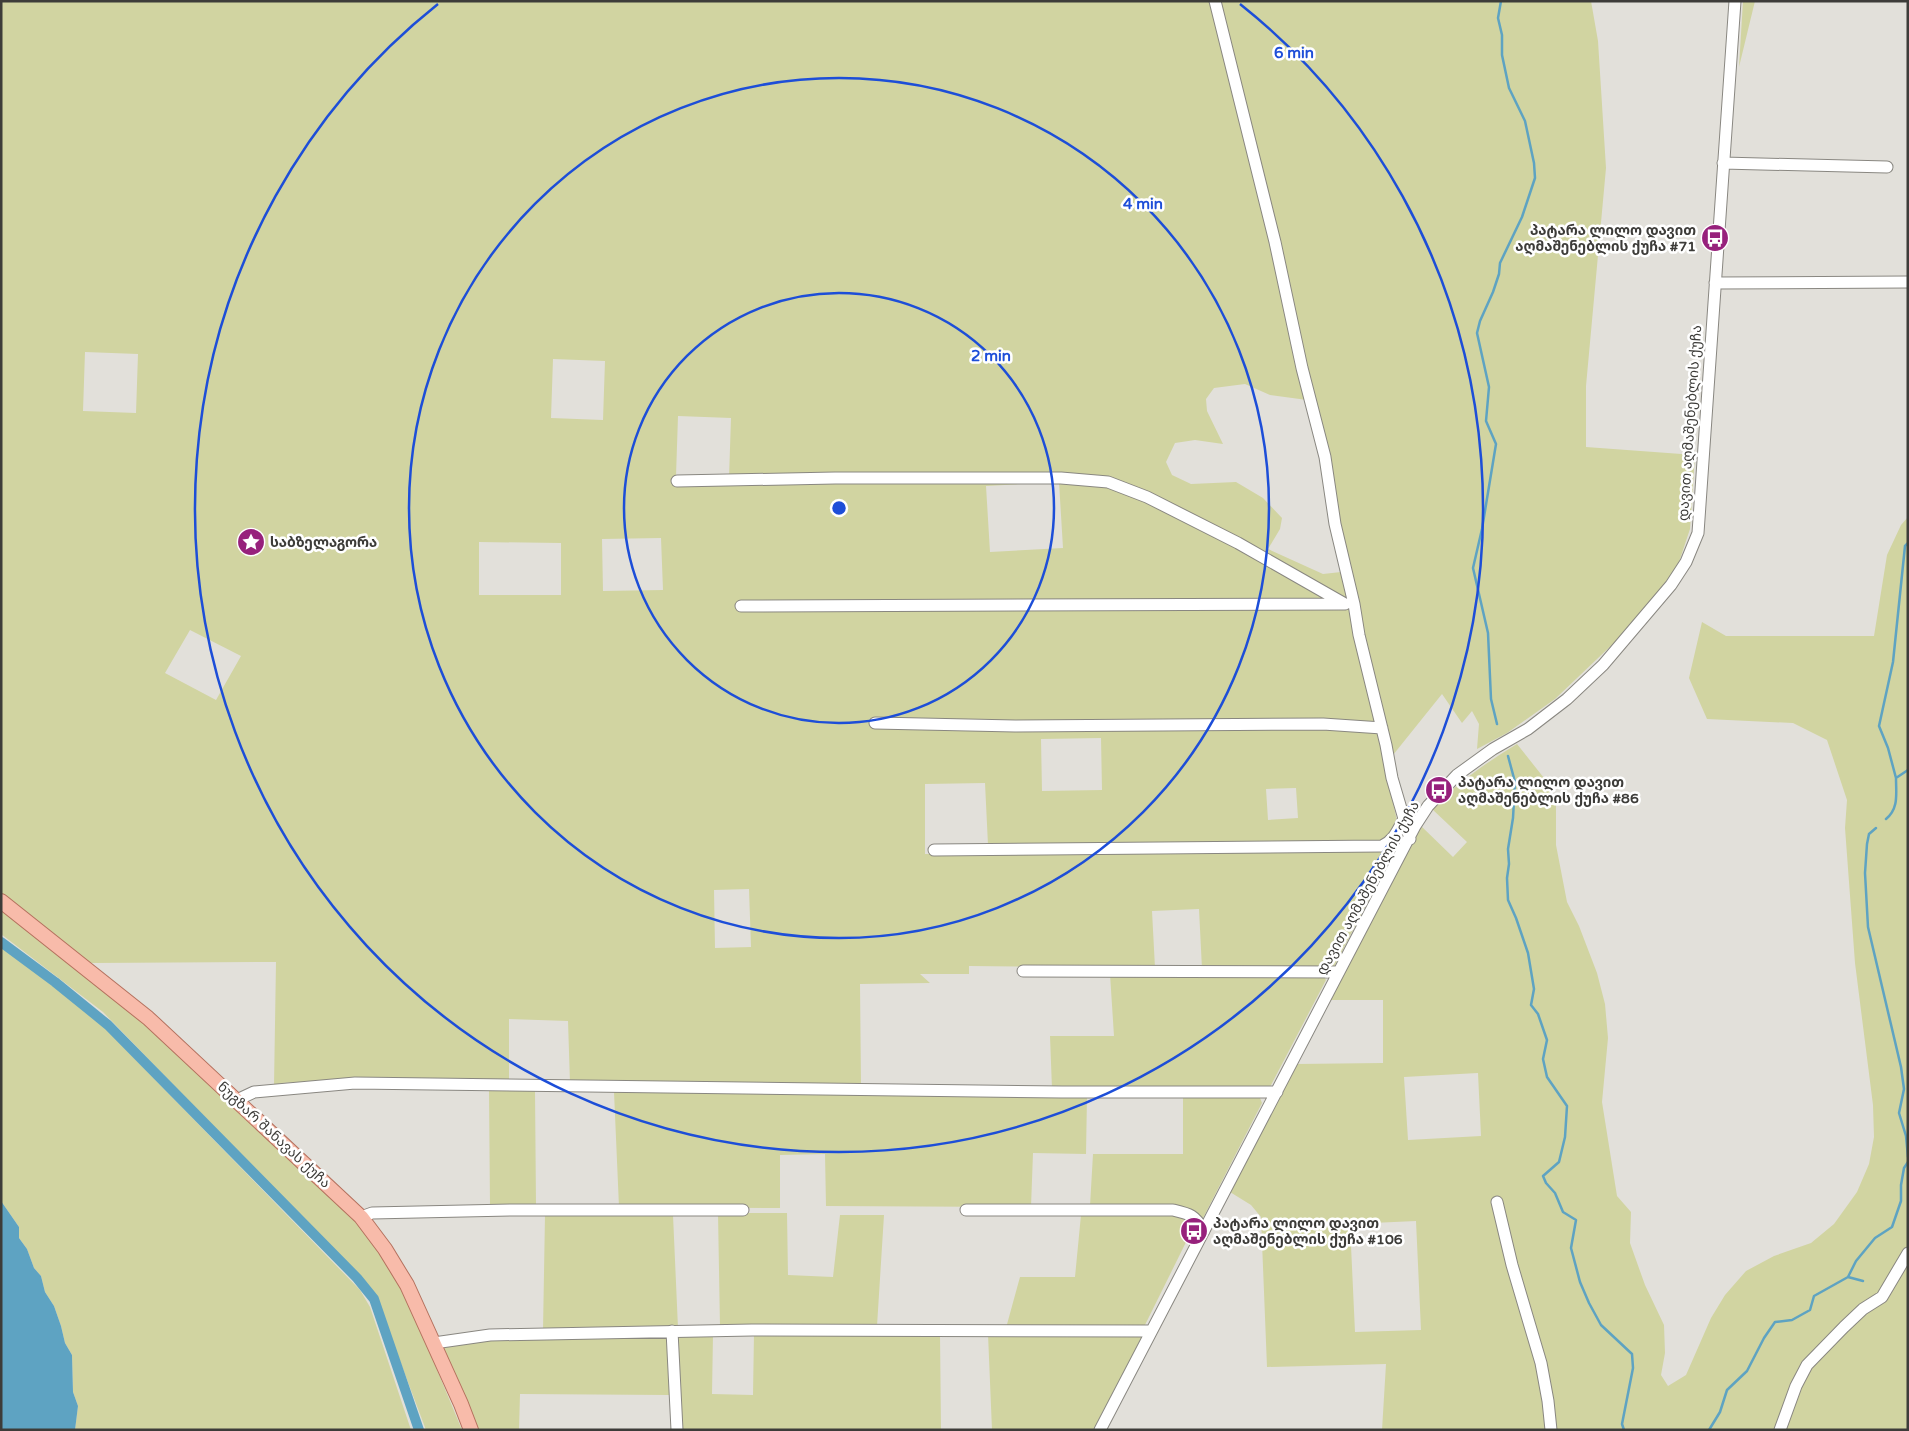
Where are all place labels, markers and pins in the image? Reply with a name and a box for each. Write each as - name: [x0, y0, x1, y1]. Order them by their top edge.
- place label: პატარა ლილო დავით აღმაშენებლის ქუჩა #71: [1515, 222, 1696, 255]
- bus stop icon: პატარა ლილო დავით აღმაშენებლის ქუჩა #71: [1700, 223, 1730, 253]
- centre of rings: [830, 499, 848, 517]
- place icon: საბზელაგორა: [236, 527, 266, 557]
- place label: საბზელაგორა: [270, 534, 377, 551]
- place label: პატარა ლილო დავით აღმაშენებლის ქუჩა #86: [1458, 774, 1639, 807]
- bus stop icon: პატარა ლილო დავით აღმაშენებლის ქუჩა #86: [1424, 775, 1454, 805]
- place label: პატარა ლილო დავით აღმაშენებლის ქუჩა #106: [1213, 1215, 1403, 1248]
- bus stop icon: პატარა ლილო დავით აღმაშენებლის ქუჩა #106: [1179, 1216, 1209, 1246]

